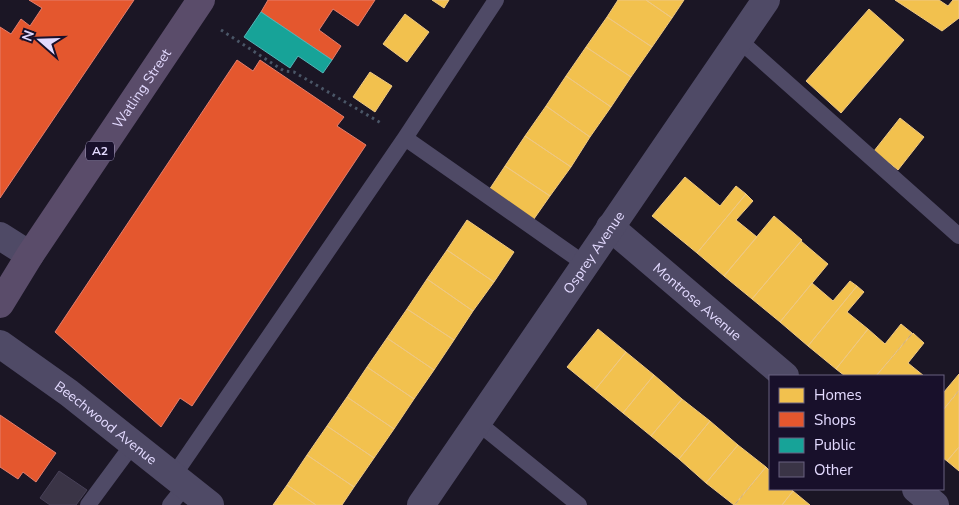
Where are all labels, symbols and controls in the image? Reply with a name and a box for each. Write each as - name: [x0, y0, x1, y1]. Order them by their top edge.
- north arrow: [15, 15, 65, 65]
- text: N: [18, 28, 39, 44]
- street label: Watling Street: [108, 45, 175, 132]
- road number: A2: [86, 142, 114, 160]
- street label: Osprey Avenue: [559, 207, 629, 298]
- street label: Montrose Avenue: [649, 258, 746, 345]
- legend: [769, 375, 944, 490]
- street label: Beechwood Avenue: [51, 376, 161, 469]
- text: Homes: [814, 385, 862, 405]
- text: Shops: [814, 410, 856, 430]
- text: Public: [814, 435, 855, 455]
- text: Other: [814, 460, 853, 480]

